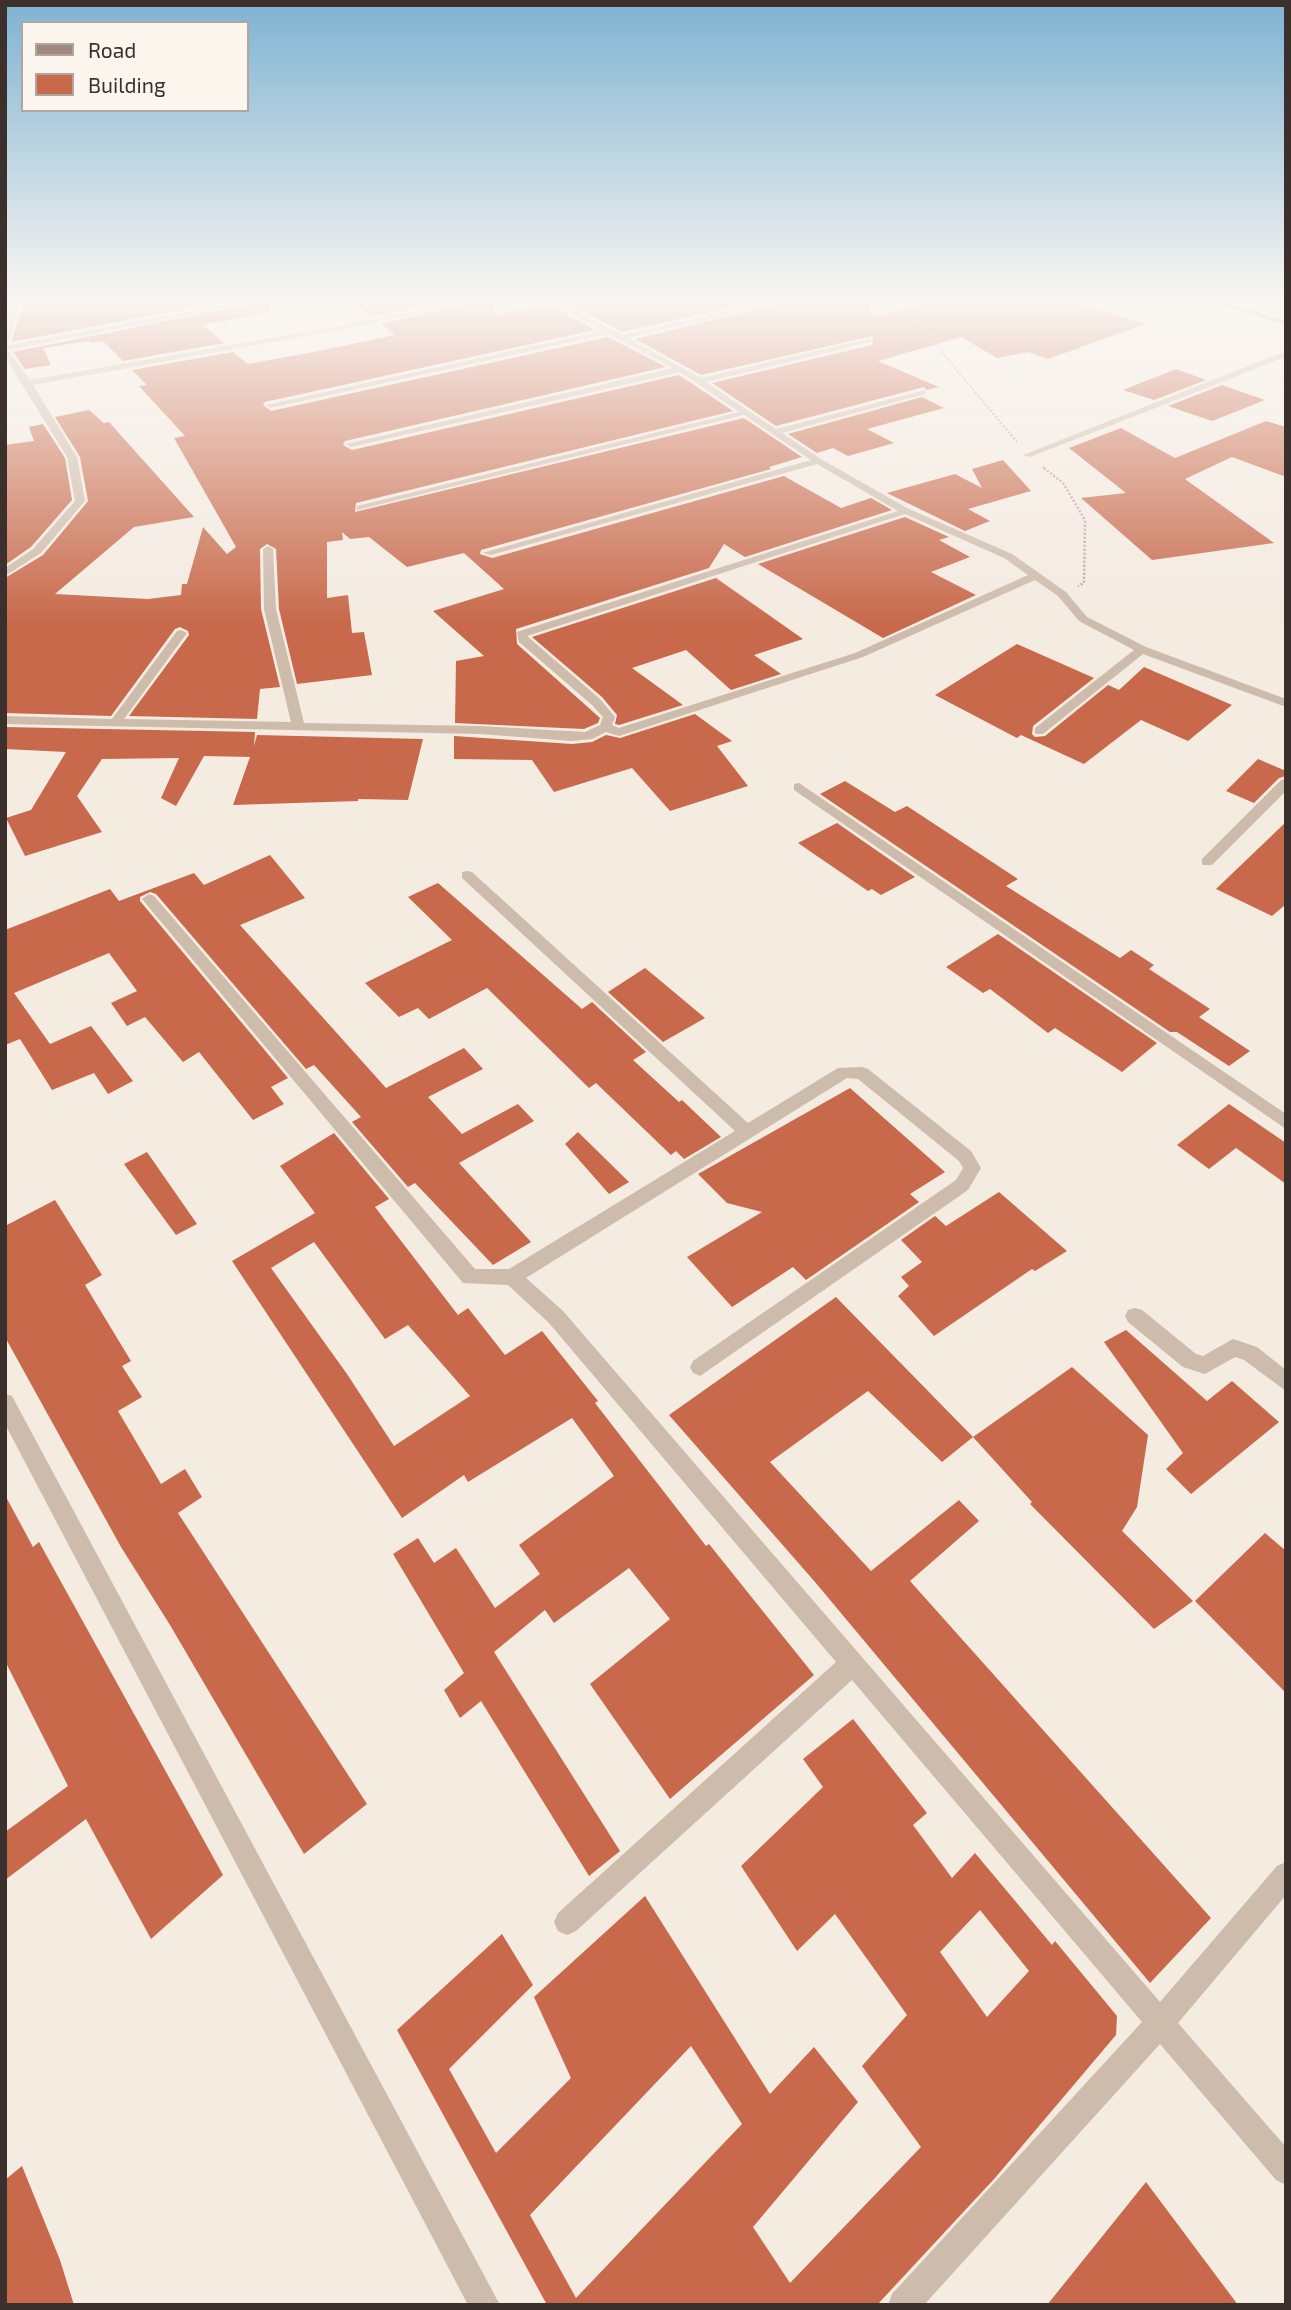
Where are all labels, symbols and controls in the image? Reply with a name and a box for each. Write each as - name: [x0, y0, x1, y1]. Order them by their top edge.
- legend: [21, 21, 248, 112]
- text: Road: [88, 37, 136, 62]
- text: Building: [88, 72, 166, 97]

